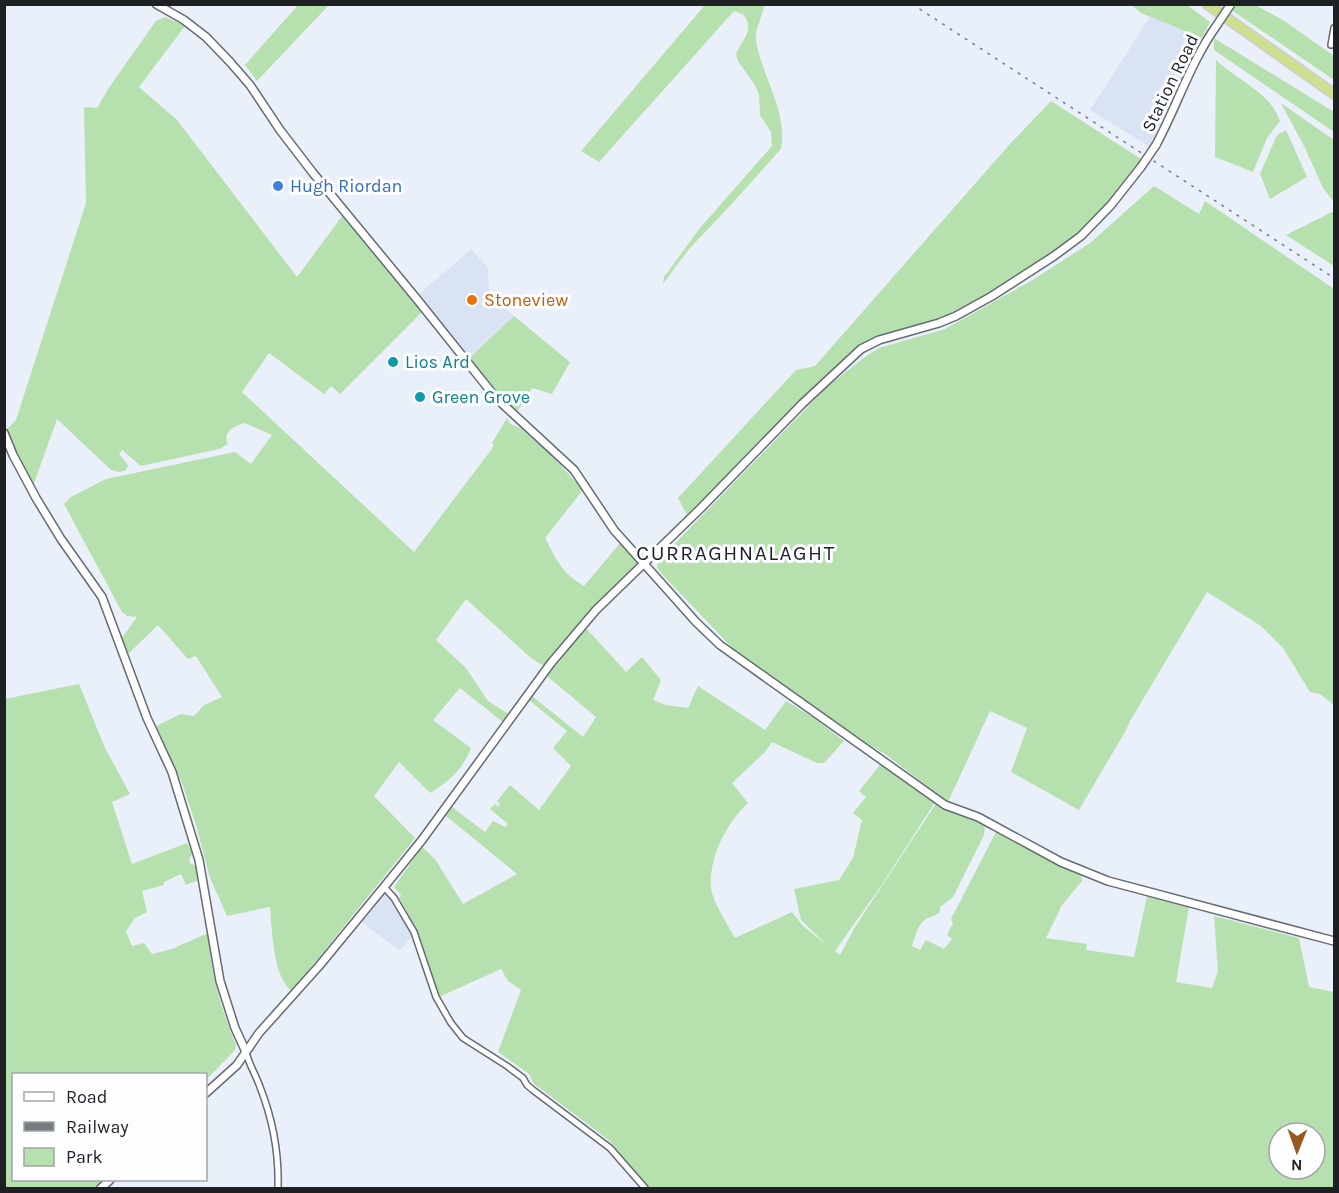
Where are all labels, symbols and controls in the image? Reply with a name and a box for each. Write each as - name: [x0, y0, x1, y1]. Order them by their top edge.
- street label: Station Road: [1137, 30, 1203, 136]
- place label: Hugh Riordan: [290, 175, 402, 197]
- marker: Hugh Riordan: [271, 179, 285, 193]
- place label: Stoneview: [484, 289, 568, 311]
- marker: Stoneview: [465, 293, 479, 307]
- place label: Lios Ard: [405, 351, 470, 373]
- marker: Lios Ard: [386, 355, 400, 369]
- place label: Green Grove: [432, 386, 530, 408]
- marker: Green Grove: [413, 390, 427, 404]
- district label: CURRAGHNALAGHT: [636, 541, 836, 565]
- legend: [12, 1073, 207, 1181]
- text: Road: [66, 1086, 107, 1108]
- text: Railway: [66, 1116, 129, 1138]
- north arrow: [1267, 1121, 1327, 1181]
- text: Park: [66, 1146, 103, 1168]
- text: N: [1291, 1156, 1303, 1175]

